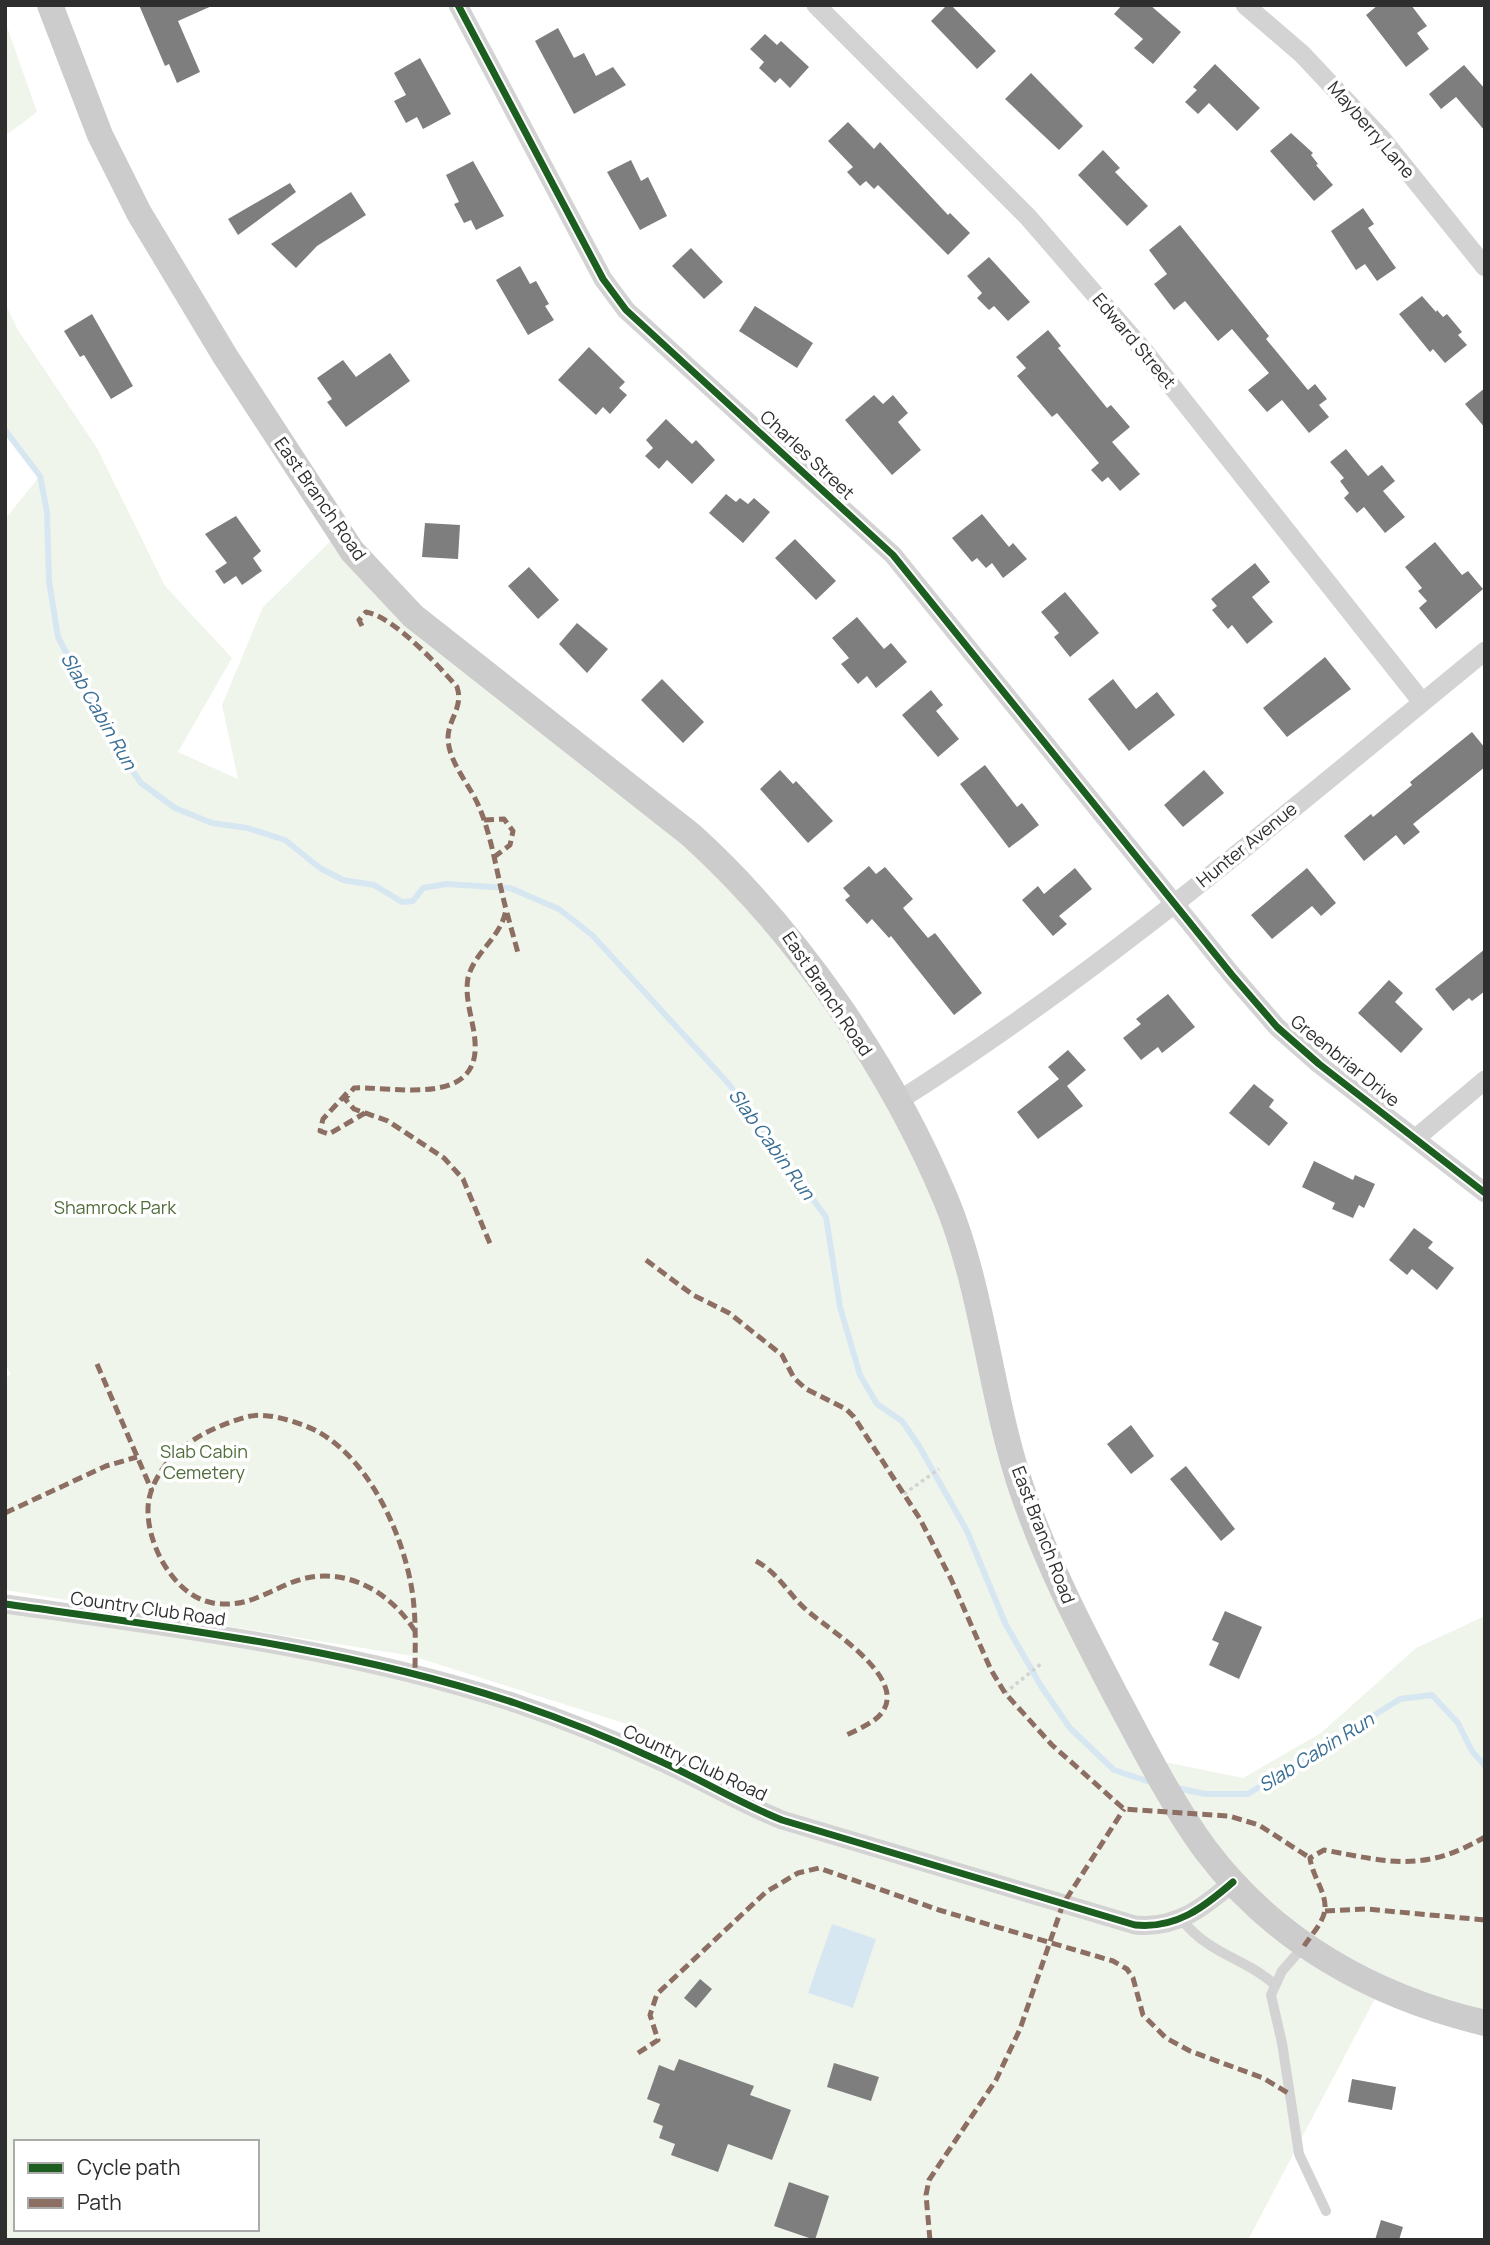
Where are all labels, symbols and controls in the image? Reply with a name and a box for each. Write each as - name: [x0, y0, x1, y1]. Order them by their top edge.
- street label: Mayberry Lane: [1323, 76, 1421, 183]
- street label: Edward Street: [1088, 288, 1182, 393]
- street label: Charles Street: [755, 404, 860, 504]
- street label: East Branch Road: [269, 432, 372, 565]
- water label: Slab Cabin Run: [55, 648, 143, 775]
- street label: Hunter Avenue: [1191, 796, 1302, 892]
- street label: East Branch Road: [777, 927, 878, 1060]
- street label: Greenbriar Drive: [1286, 1009, 1405, 1112]
- water label: Slab Cabin Run: [723, 1083, 821, 1205]
- park label: Shamrock Park: [54, 1195, 177, 1219]
- park label: Slab Cabin Cemetery: [160, 1439, 248, 1484]
- street label: East Branch Road: [1007, 1463, 1081, 1607]
- street label: Country Club Road: [69, 1585, 227, 1631]
- water label: Slab Cabin Run: [1253, 1706, 1379, 1798]
- street label: Country Club Road: [620, 1718, 771, 1806]
- legend: [14, 2140, 259, 2231]
- text: Cycle path: [77, 2153, 180, 2181]
- text: Path: [77, 2188, 122, 2216]

